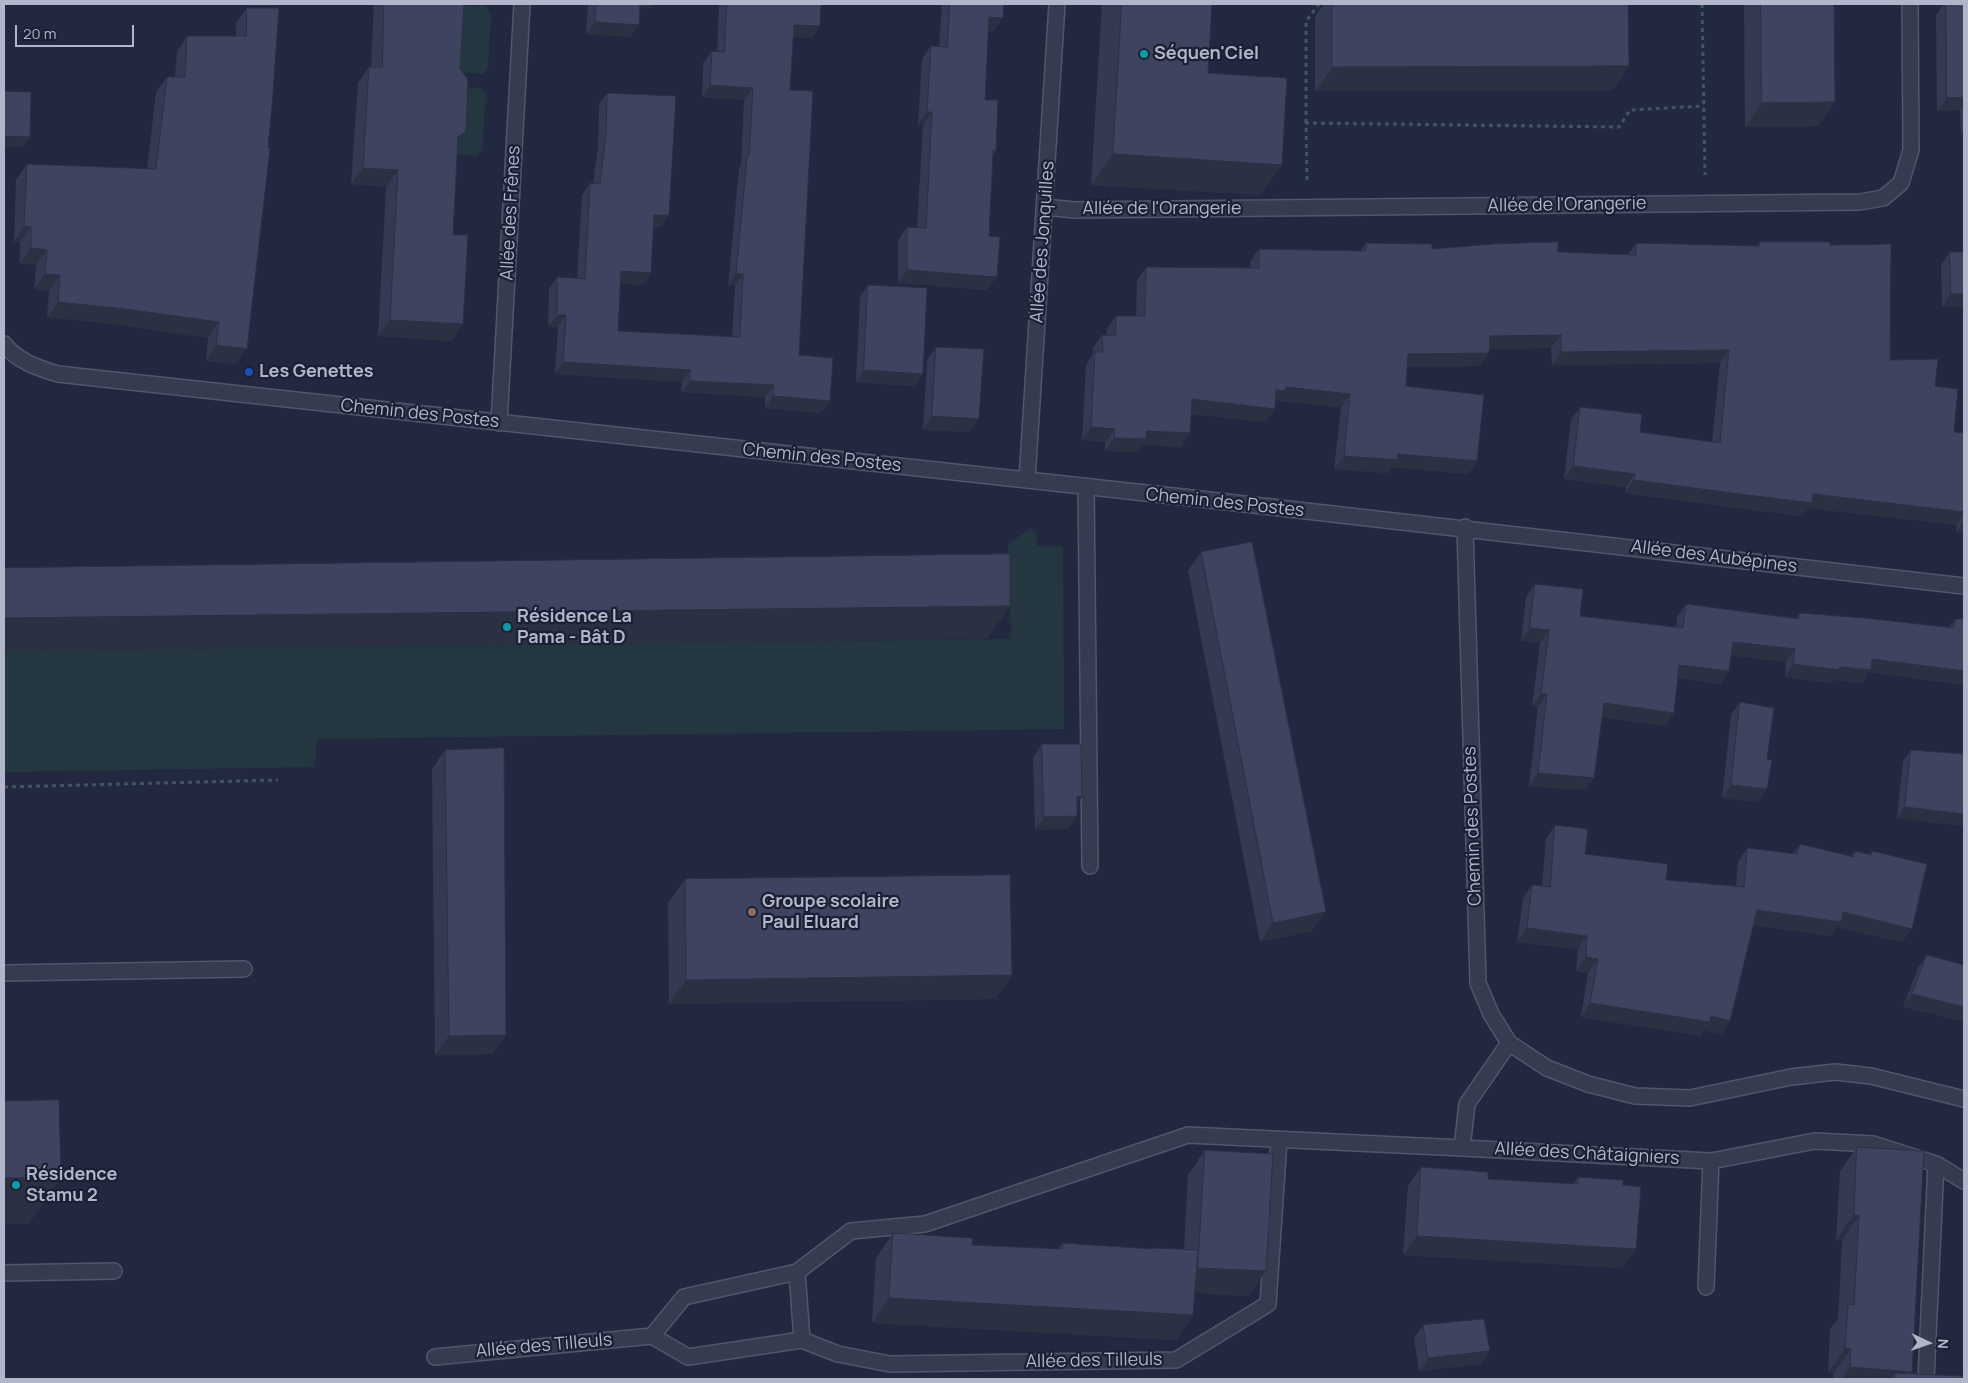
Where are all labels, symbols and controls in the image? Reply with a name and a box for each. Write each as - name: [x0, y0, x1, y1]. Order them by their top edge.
- scale bar: [18, 15, 136, 47]
- text: 20 m: [23, 23, 56, 44]
- place label: Séquen'Ciel: [1154, 43, 1259, 65]
- marker: Séquen'Ciel: [1138, 48, 1150, 60]
- street label: Allée des Frênes: [497, 145, 525, 281]
- street label: Allée des Jonquilles: [1027, 160, 1059, 324]
- street label: Allée de l'Orangerie: [1487, 193, 1647, 217]
- street label: Allée de l'Orangerie: [1083, 198, 1241, 220]
- place label: Les Genettes: [259, 361, 374, 383]
- marker: Les Genettes: [243, 366, 255, 378]
- street label: Chemin des Postes: [340, 395, 500, 433]
- street label: Chemin des Postes: [742, 439, 902, 477]
- street label: Chemin des Postes: [1145, 484, 1305, 522]
- street label: Allée des Aubépines: [1630, 536, 1798, 578]
- place label: Résidence La Pama - Bât D: [517, 606, 632, 649]
- marker: Résidence La Pama - Bât D: [501, 621, 513, 633]
- street label: Chemin des Postes: [1459, 746, 1487, 906]
- place label: Groupe scolaire Paul Eluard: [762, 891, 899, 934]
- marker: Groupe scolaire Paul Eluard: [746, 906, 758, 918]
- street label: Allée des Châtaigniers: [1494, 1138, 1680, 1170]
- place label: Résidence Stamu 2: [26, 1164, 117, 1206]
- marker: Résidence Stamu 2: [10, 1179, 22, 1191]
- north arrow: [1903, 1318, 1953, 1368]
- street label: Allée des Tilleuls: [475, 1329, 613, 1363]
- text: N: [1934, 1338, 1953, 1349]
- street label: Allée des Tilleuls: [1025, 1349, 1163, 1373]

